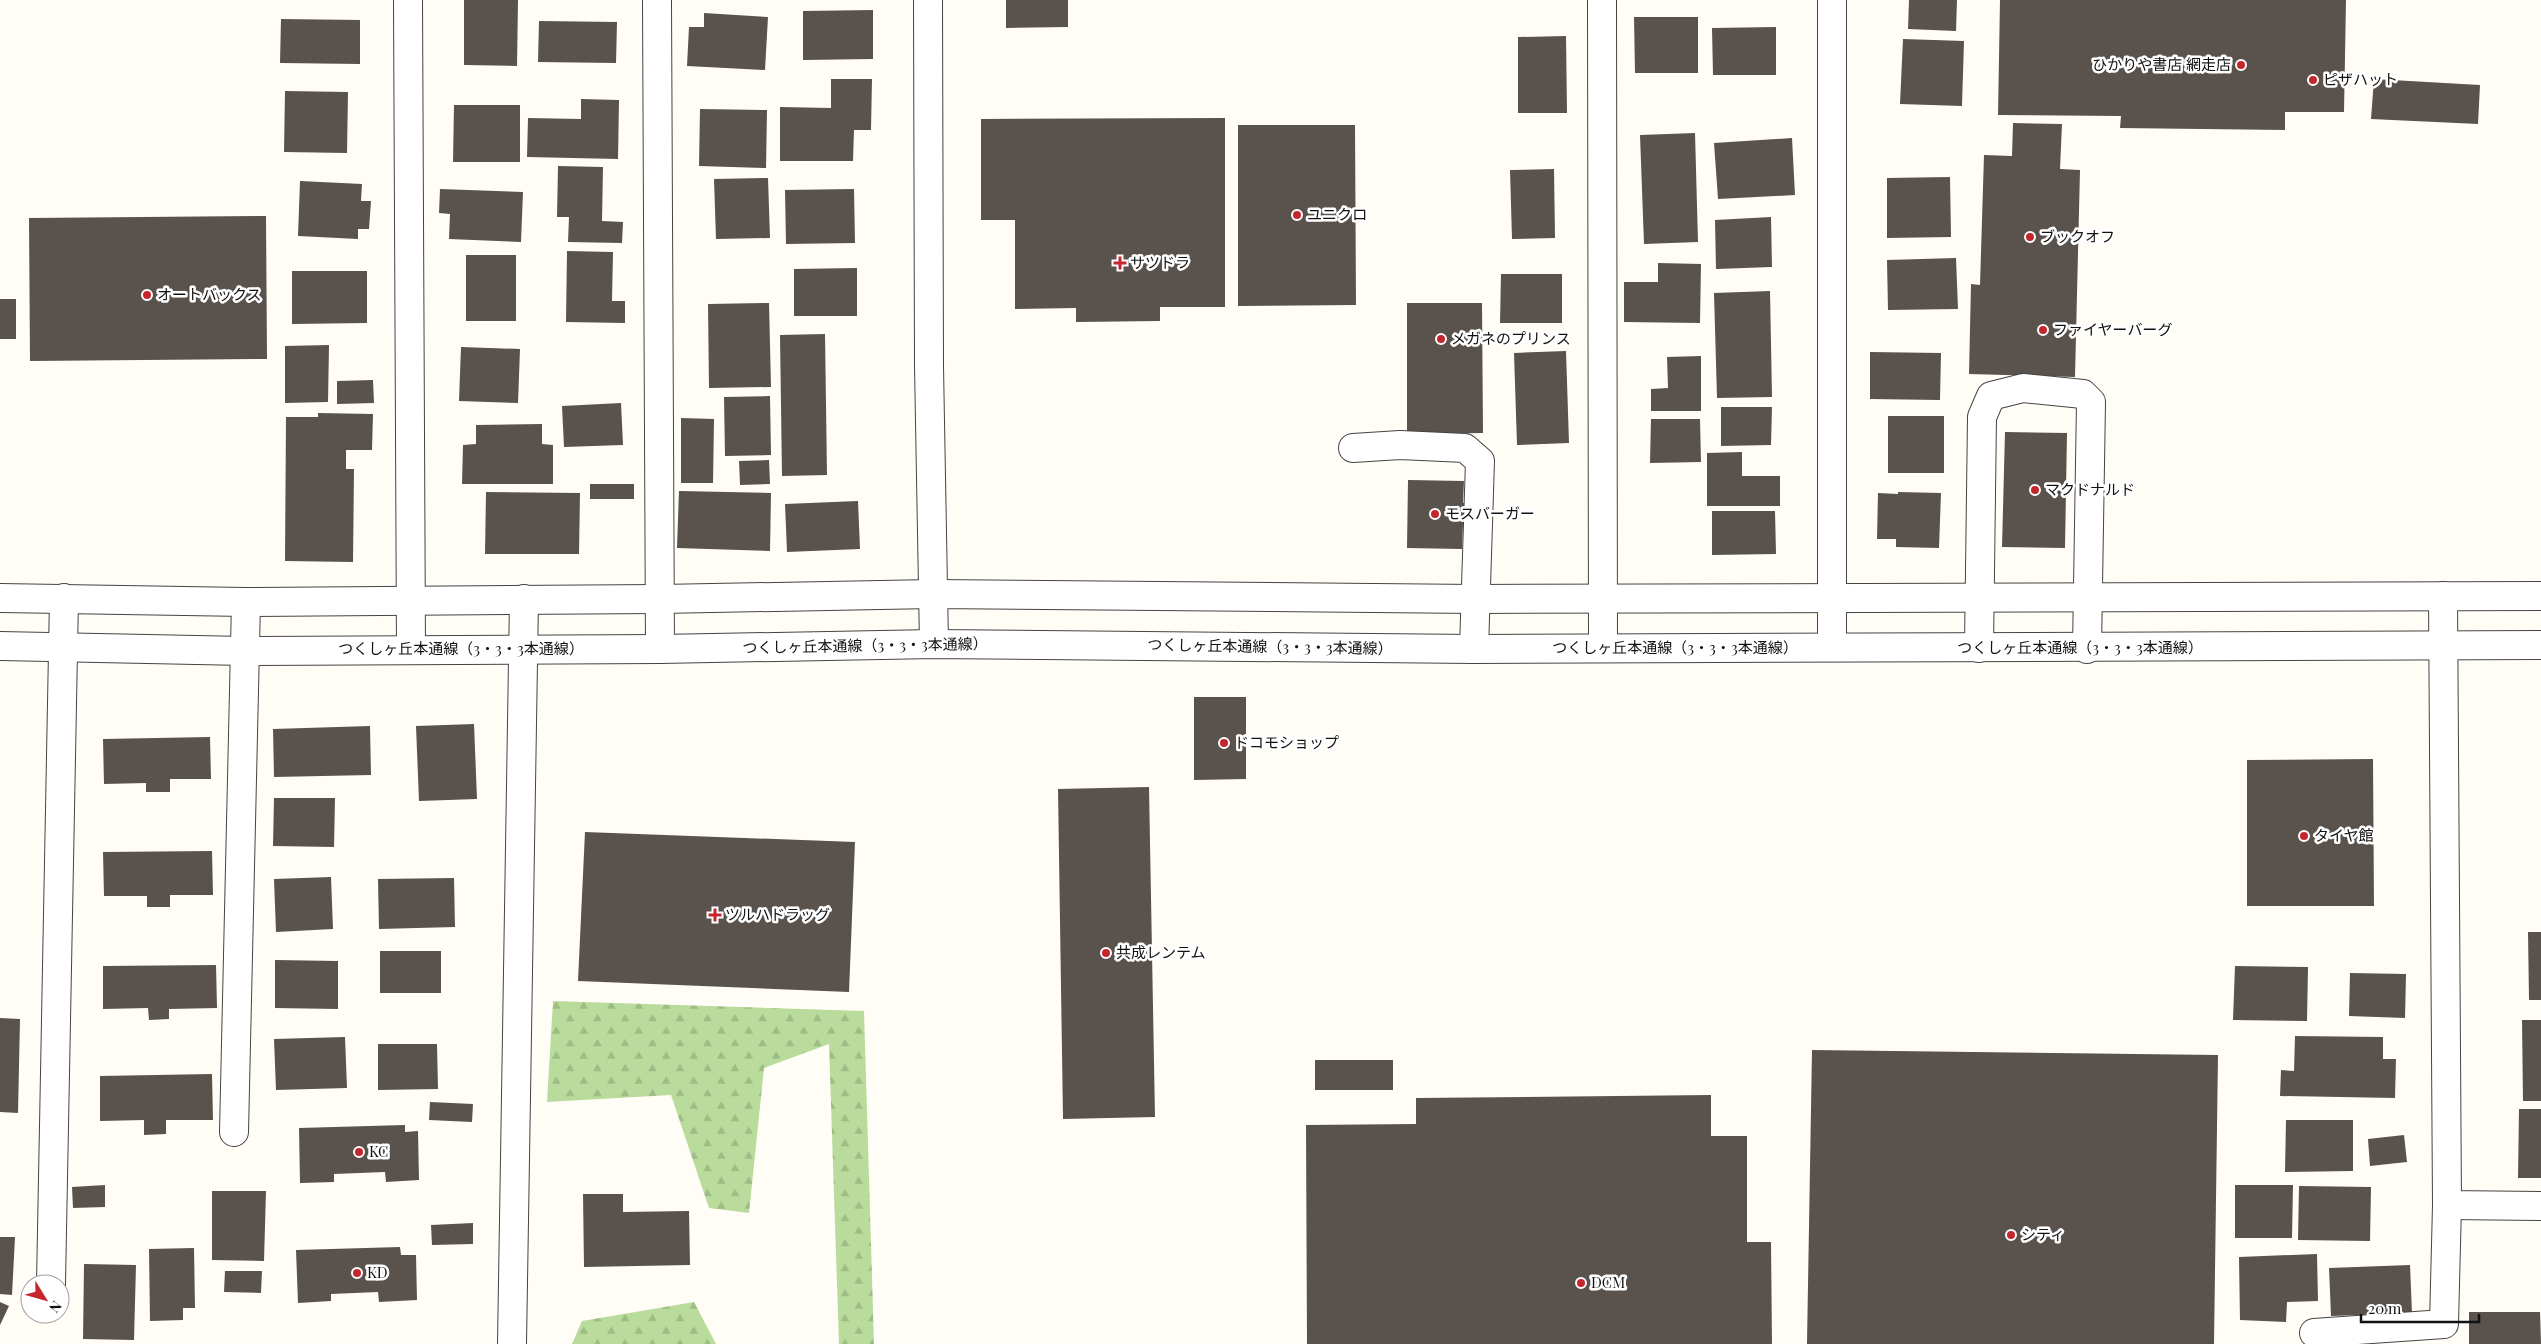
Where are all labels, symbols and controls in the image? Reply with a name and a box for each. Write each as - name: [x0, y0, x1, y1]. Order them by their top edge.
- place label: ひかりや書店 網走店: [2092, 54, 2231, 74]
- marker: ひかりや書店 網走店: [2235, 59, 2247, 71]
- place label: ピザハット: [2323, 69, 2398, 89]
- marker: ピザハット: [2307, 74, 2319, 86]
- place label: ユニクロ: [1307, 204, 1367, 224]
- marker: ユニクロ: [1291, 209, 1303, 221]
- place label: ブックオフ: [2040, 226, 2115, 246]
- marker: ブックオフ: [2024, 231, 2036, 243]
- place label: サツドラ: [1130, 252, 1190, 272]
- marker: サツドラ: [1114, 257, 1126, 269]
- place label: オートバックス: [157, 284, 262, 304]
- marker: オートバックス: [141, 289, 153, 301]
- place label: ファイヤーバーグ: [2053, 319, 2172, 339]
- marker: ファイヤーバーグ: [2037, 324, 2049, 336]
- place label: メガネのプリンス: [1451, 328, 1571, 348]
- marker: メガネのプリンス: [1435, 333, 1447, 345]
- place label: マクドナルド: [2045, 479, 2135, 499]
- marker: マクドナルド: [2029, 484, 2041, 496]
- place label: モスバーガー: [1445, 503, 1535, 523]
- marker: モスバーガー: [1429, 508, 1441, 520]
- street label: つくしヶ丘本通線（3・3・3本通線）: [742, 633, 988, 657]
- street label: つくしヶ丘本通線（3・3・3本通線）: [1147, 634, 1393, 658]
- street label: つくしヶ丘本通線（3・3・3本通線）: [1552, 637, 1798, 657]
- street label: つくしヶ丘本通線（3・3・3本通線）: [1957, 637, 2203, 657]
- street label: つくしヶ丘本通線（3・3・3本通線）: [338, 638, 584, 658]
- place label: ドコモショップ: [1234, 732, 1339, 752]
- marker: ドコモショップ: [1218, 737, 1230, 749]
- place label: タイヤ館: [2314, 825, 2374, 845]
- marker: タイヤ館: [2298, 830, 2310, 842]
- place label: ツルハドラッグ: [725, 904, 830, 924]
- marker: ツルハドラッグ: [709, 909, 721, 921]
- place label: 共成レンテム: [1116, 942, 1206, 962]
- marker: 共成レンテム: [1100, 947, 1112, 959]
- place label: KC: [369, 1141, 388, 1161]
- marker: KC: [353, 1146, 365, 1158]
- place label: シティ: [2021, 1224, 2065, 1244]
- marker: シティ: [2005, 1229, 2017, 1241]
- place label: KD: [367, 1262, 388, 1282]
- marker: KD: [351, 1267, 363, 1279]
- place label: DCM: [1591, 1272, 1625, 1292]
- north arrow: [20, 1274, 70, 1324]
- marker: DCM: [1575, 1277, 1587, 1289]
- scale bar: [2361, 1292, 2478, 1324]
- text: N: [45, 1297, 66, 1317]
- text: 20 m: [2368, 1298, 2402, 1318]

